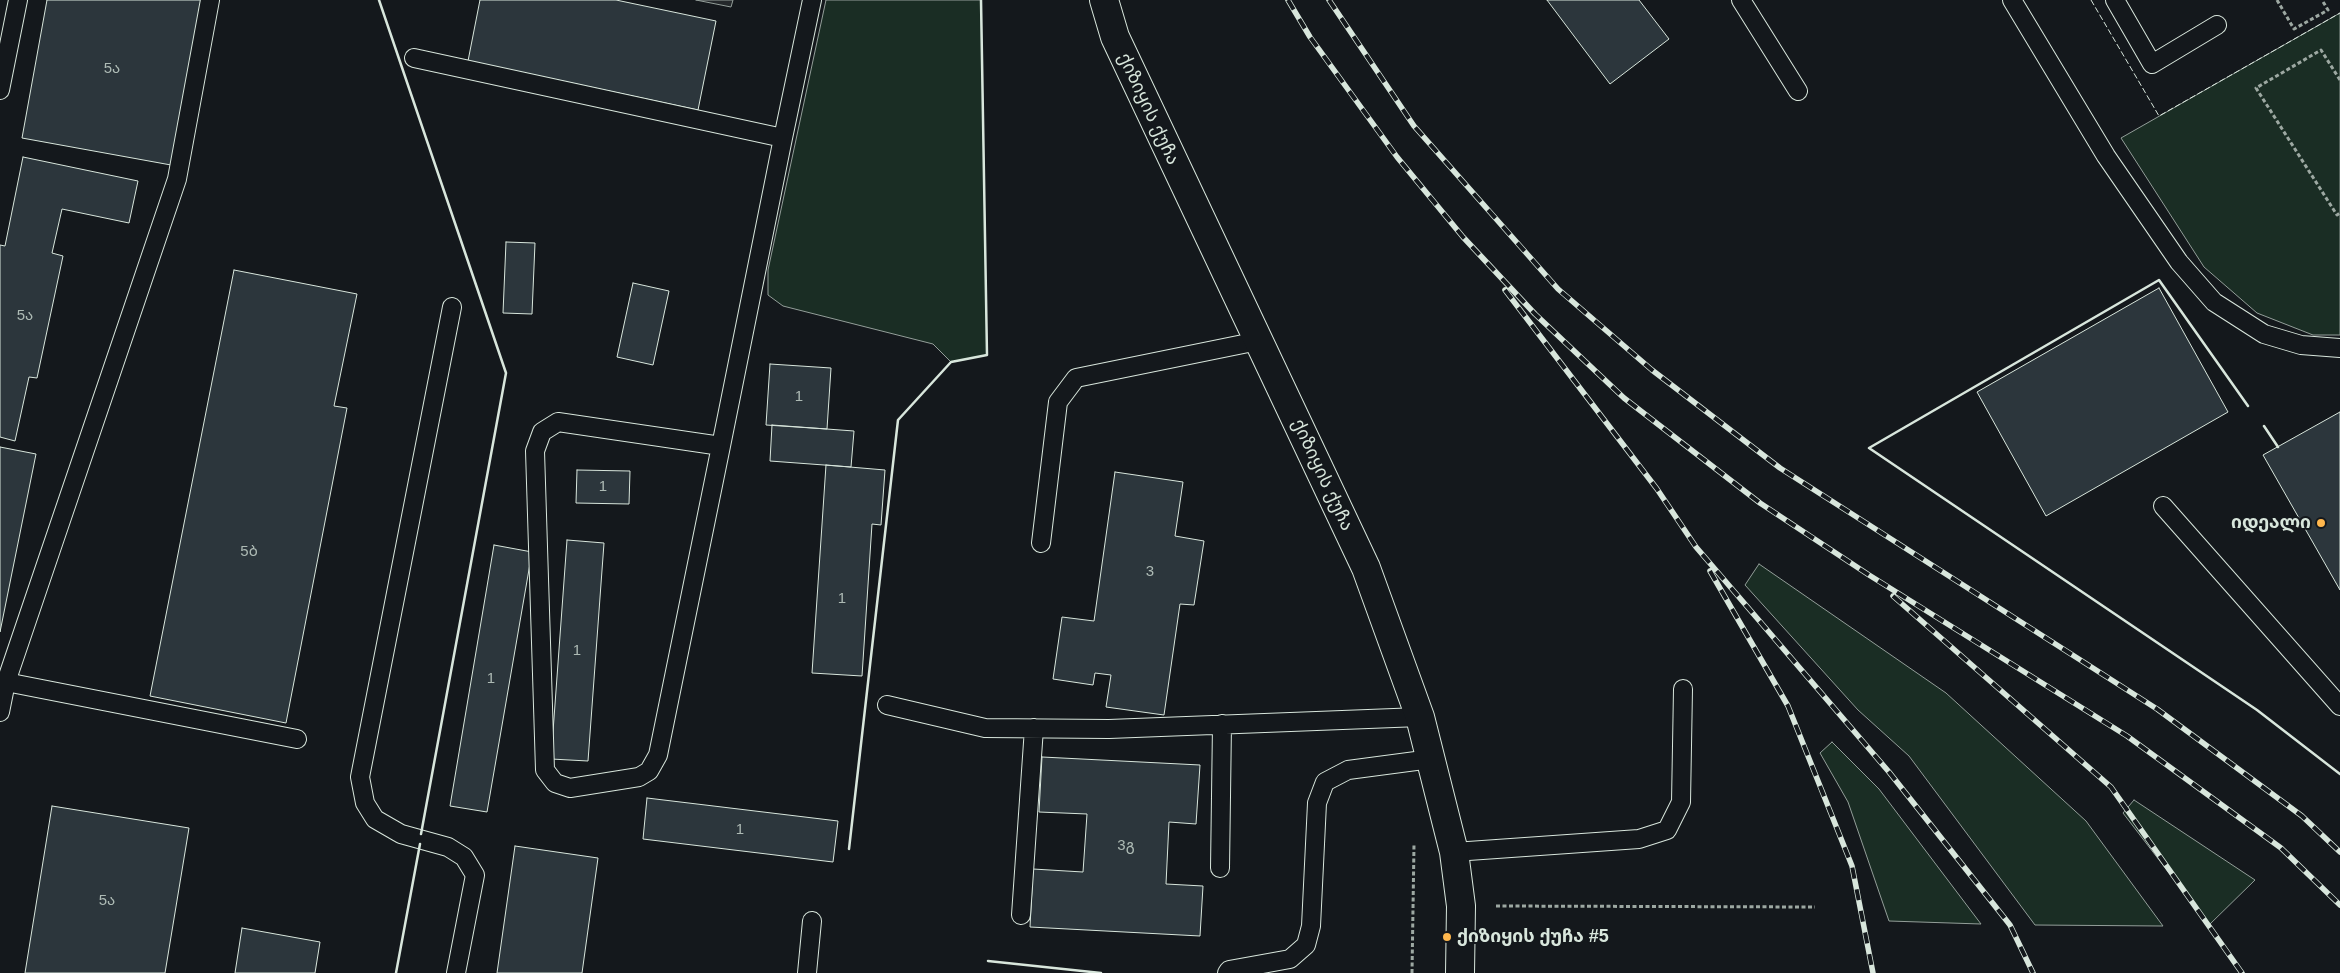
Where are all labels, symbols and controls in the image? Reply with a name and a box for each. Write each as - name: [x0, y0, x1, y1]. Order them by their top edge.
- street label: ქიზიყის ქუჩა: [1113, 50, 1183, 168]
- house number: 5ა: [104, 60, 120, 78]
- house number: 5ა: [17, 307, 33, 325]
- house number: 1: [795, 388, 803, 406]
- street label: ქიზიყის ქუჩა: [1287, 416, 1357, 534]
- house number: 1: [599, 478, 607, 496]
- place label: იდეალი: [2231, 512, 2311, 534]
- marker: იდეალი: [2315, 517, 2327, 529]
- house number: 5ბ: [240, 543, 258, 561]
- house number: 3: [1146, 563, 1154, 581]
- house number: 1: [838, 590, 846, 608]
- house number: 1: [573, 642, 581, 660]
- house number: 1: [487, 670, 495, 688]
- house number: 1: [736, 821, 744, 839]
- house number: 3გ: [1117, 837, 1135, 855]
- house number: 5ა: [99, 892, 115, 910]
- place label: ქიზიყის ქუჩა #5: [1457, 926, 1609, 948]
- marker: ქიზიყის ქუჩა #5: [1441, 931, 1453, 943]

